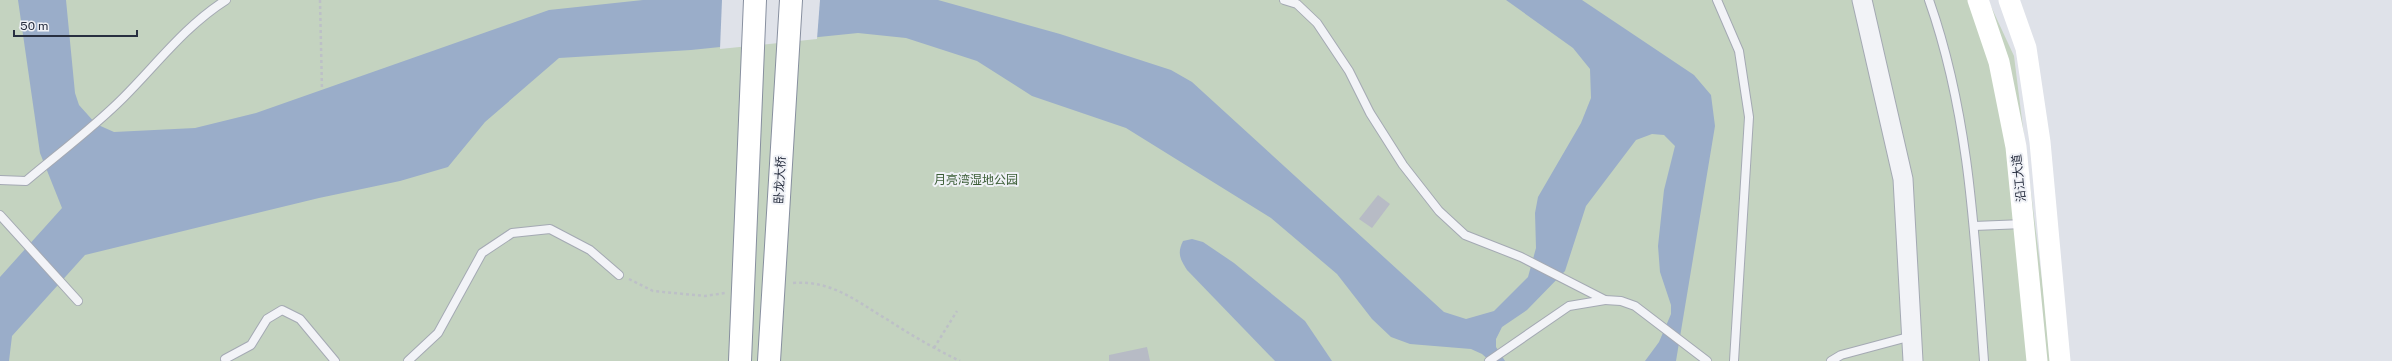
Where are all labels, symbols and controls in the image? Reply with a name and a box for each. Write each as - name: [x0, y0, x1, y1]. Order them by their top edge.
- scale bar: [14, 12, 137, 38]
- text: 50 m: [20, 19, 48, 33]
- street label: 沿江大道: [2010, 153, 2028, 203]
- street label: 卧龙大桥: [772, 156, 788, 204]
- park label: 月亮湾湿地公园: [934, 173, 1018, 187]

